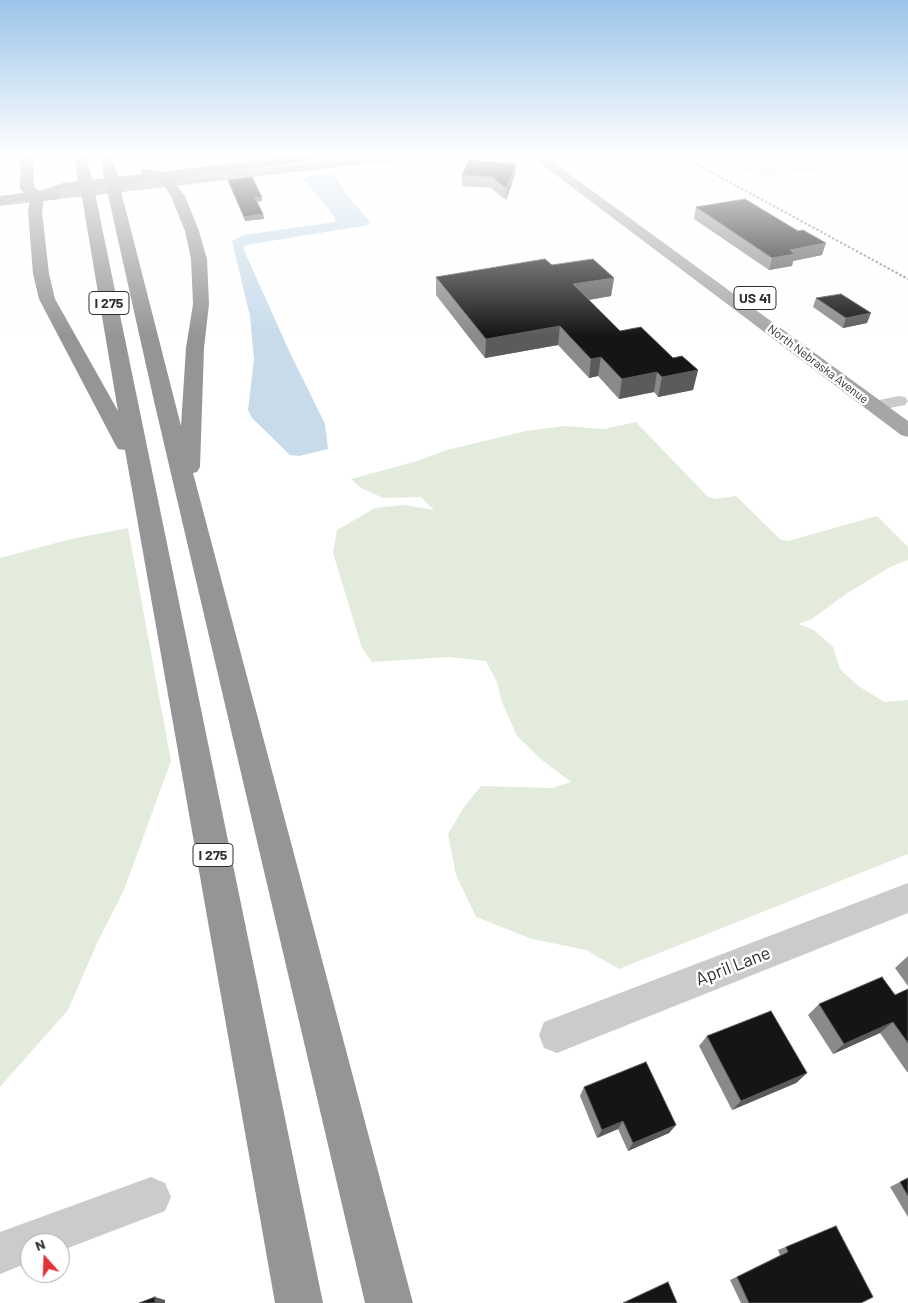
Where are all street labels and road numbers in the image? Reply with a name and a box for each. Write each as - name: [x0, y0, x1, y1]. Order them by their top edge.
- road number: US 41: [734, 286, 776, 310]
- road number: I 275: [89, 292, 129, 314]
- street label: North Nebraska Avenue: [765, 321, 871, 407]
- road number: I 275: [193, 844, 233, 866]
- street label: April Lane: [693, 942, 773, 990]

